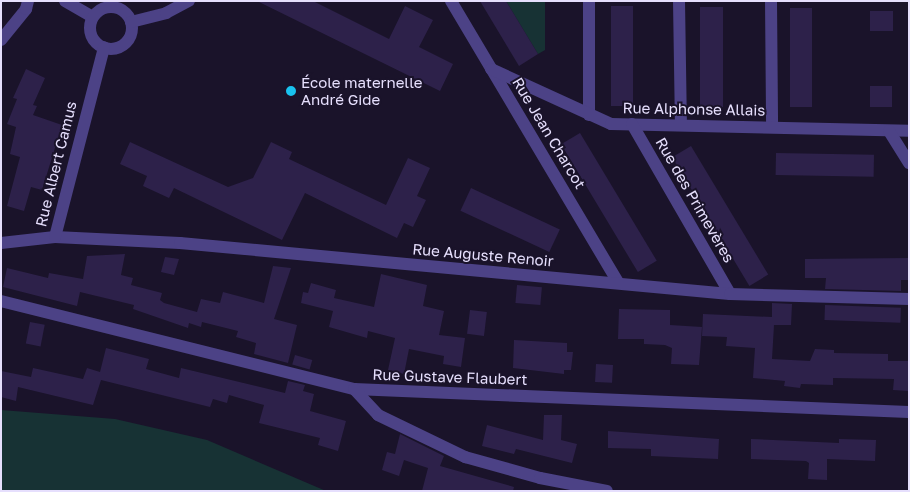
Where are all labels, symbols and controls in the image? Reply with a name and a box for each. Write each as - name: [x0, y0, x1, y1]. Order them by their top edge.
- place label: École maternelle André Gide: [301, 73, 422, 108]
- street label: Rue Jean Charcot: [509, 74, 589, 192]
- marker: École maternelle André Gide: [285, 85, 297, 97]
- street label: Rue Albert Camus: [32, 99, 80, 229]
- street label: Rue Alphonse Allais: [622, 99, 766, 119]
- street label: Rue des Primevères: [652, 134, 738, 266]
- street label: Rue Auguste Renoir: [412, 240, 554, 270]
- street label: Rue Gustave Flaubert: [372, 365, 528, 389]

